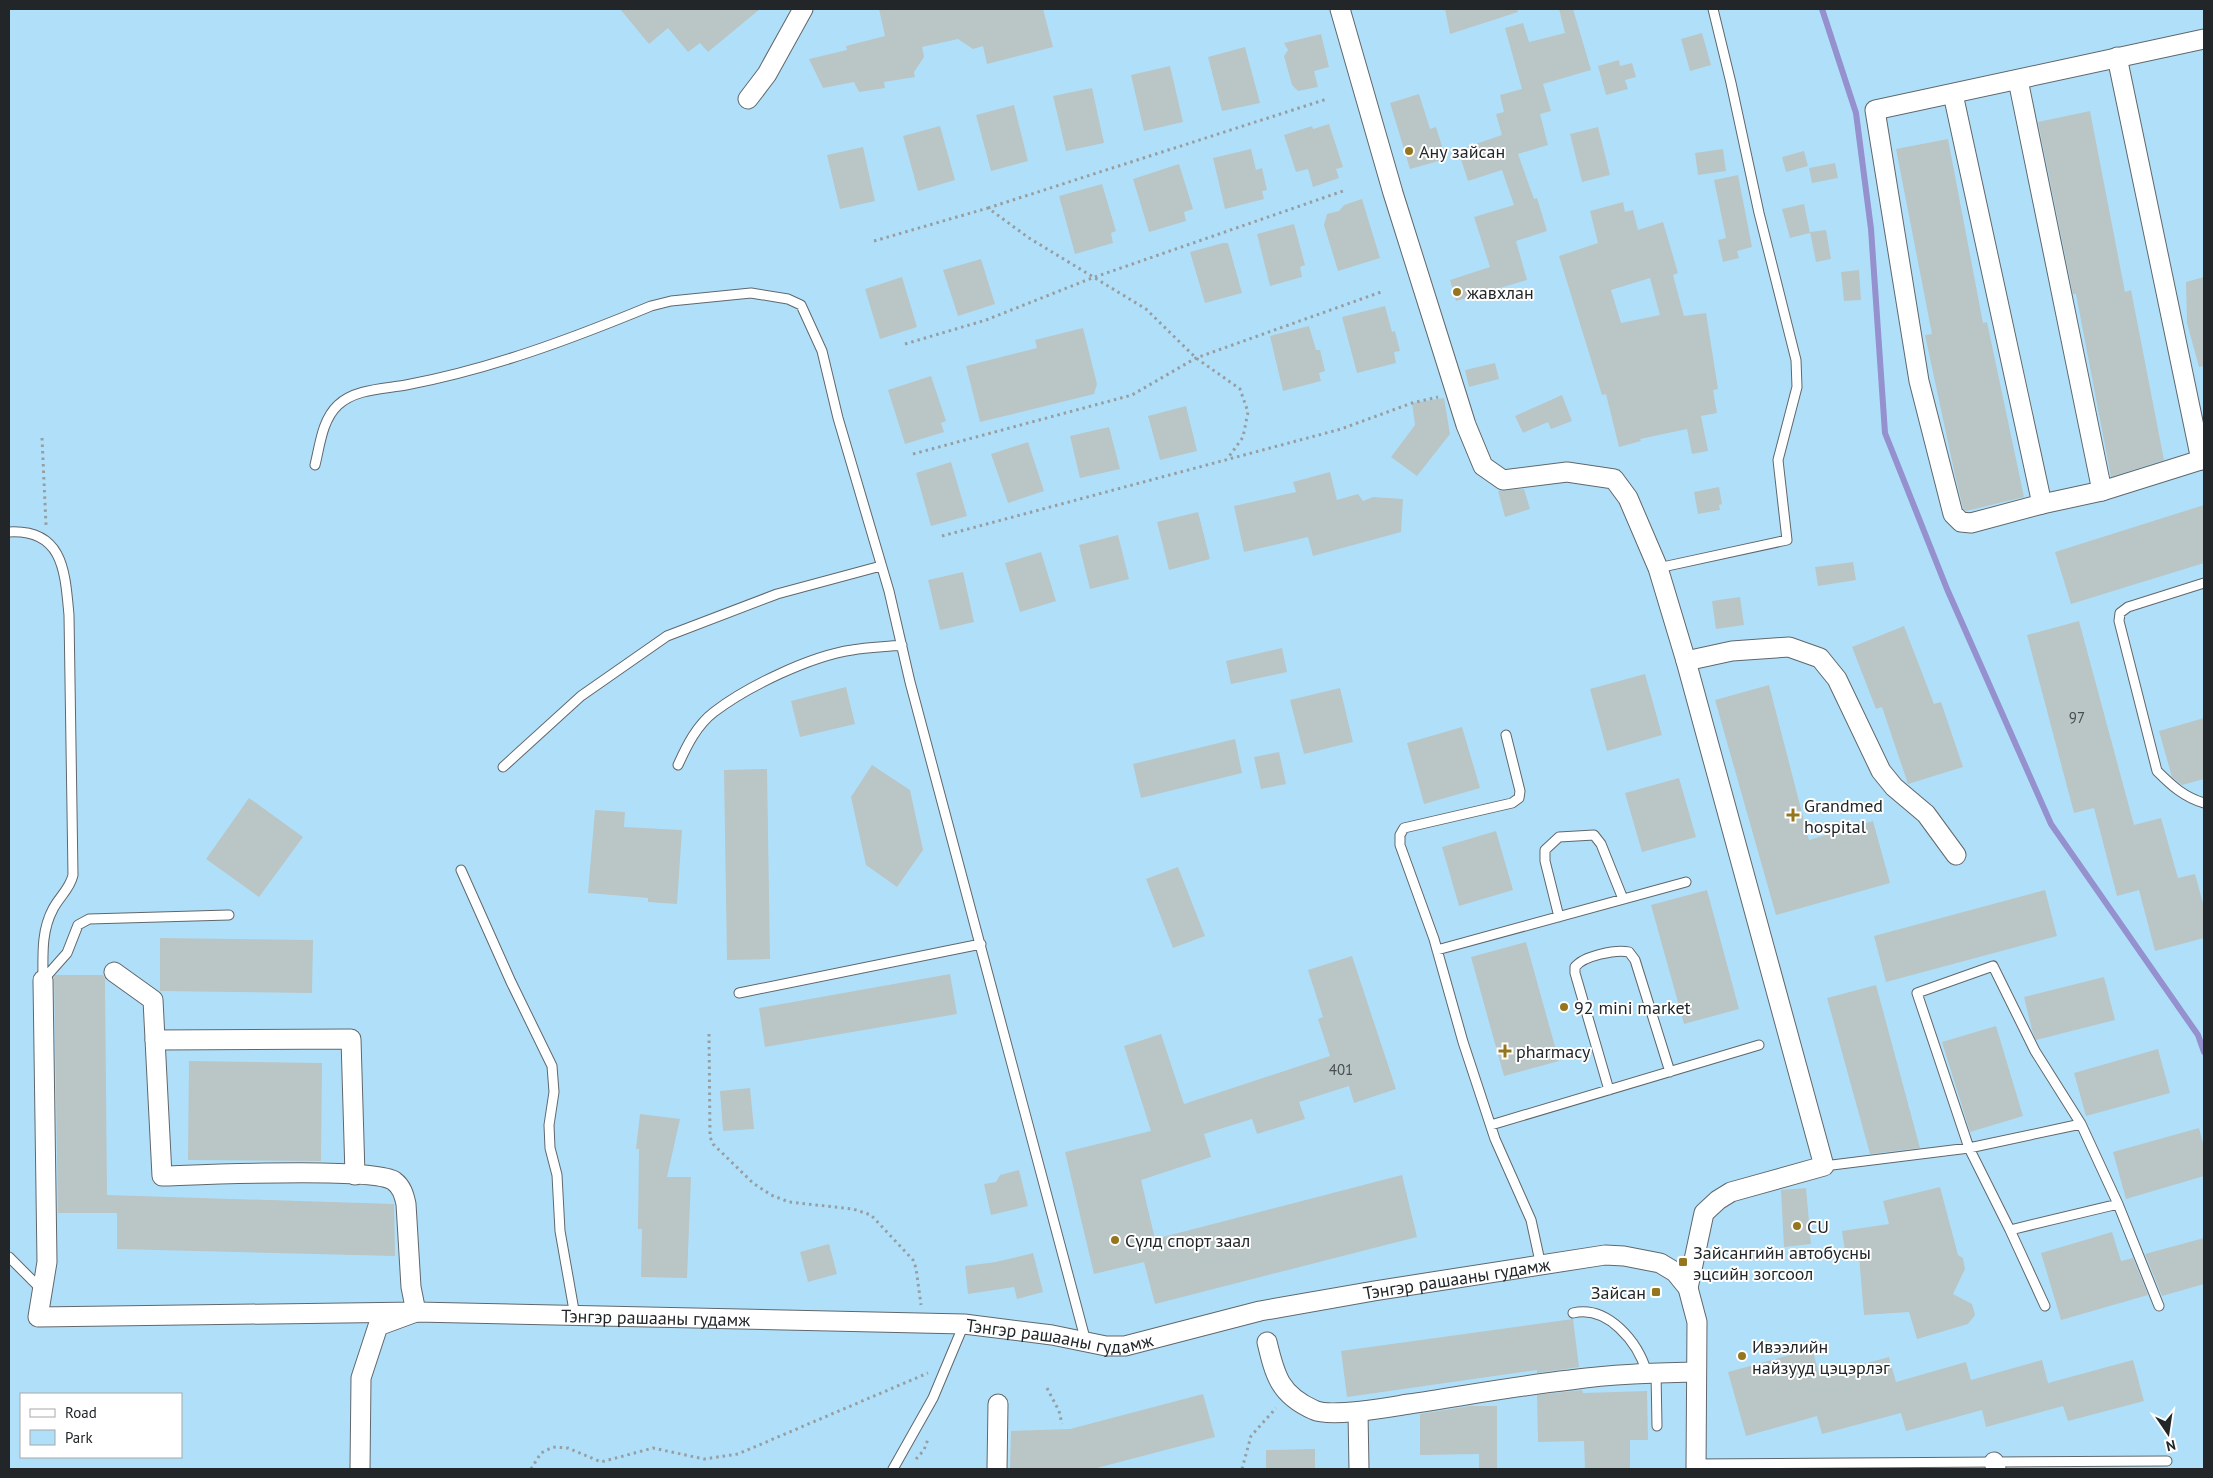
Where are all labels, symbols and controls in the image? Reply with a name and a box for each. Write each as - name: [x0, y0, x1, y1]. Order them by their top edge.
- place label: Ану зайсан: [1419, 140, 1505, 163]
- marker: Ану зайсан: [1403, 145, 1415, 157]
- place label: жавхлан: [1467, 281, 1534, 304]
- marker: жавхлан: [1451, 286, 1463, 298]
- house number: 97: [2069, 708, 2085, 727]
- place label: Grandmed hospital: [1804, 794, 1883, 838]
- marker: Grandmed hospital: [1786, 808, 1800, 822]
- place label: 92 mini market: [1574, 996, 1691, 1019]
- marker: 92 mini market: [1558, 1001, 1570, 1013]
- place label: pharmacy: [1516, 1040, 1591, 1063]
- marker: pharmacy: [1498, 1044, 1512, 1058]
- house number: 401: [1329, 1060, 1353, 1079]
- place label: CU: [1807, 1215, 1829, 1238]
- marker: CU: [1791, 1220, 1803, 1232]
- place label: Сүлд спорт заал: [1125, 1229, 1250, 1252]
- marker: Сүлд спорт заал: [1109, 1234, 1121, 1246]
- place label: Зайсангийн автобусны эцсийн зогсоол: [1693, 1241, 1871, 1285]
- street label: Тэнгэр рашааны гудамж: [1361, 1252, 1552, 1304]
- marker: Зайсангийн автобусны эцсийн зогсоол: [1677, 1256, 1689, 1268]
- place label: Зайсан: [1591, 1281, 1646, 1304]
- marker: Зайсан: [1650, 1286, 1662, 1298]
- street label: Тэнгэр рашааны гудамж: [561, 1304, 751, 1331]
- street label: Тэнгэр рашааны гудамж: [965, 1313, 1155, 1358]
- place label: Ивээлийн найзууд цэцэрлэг: [1752, 1335, 1890, 1379]
- marker: Ивээлийн найзууд цэцэрлэг: [1736, 1350, 1748, 1362]
- legend: [20, 1393, 182, 1458]
- text: Road: [65, 1403, 97, 1422]
- north arrow: [2143, 1408, 2193, 1458]
- text: Park: [65, 1428, 93, 1447]
- text: N: [2164, 1436, 2177, 1455]

